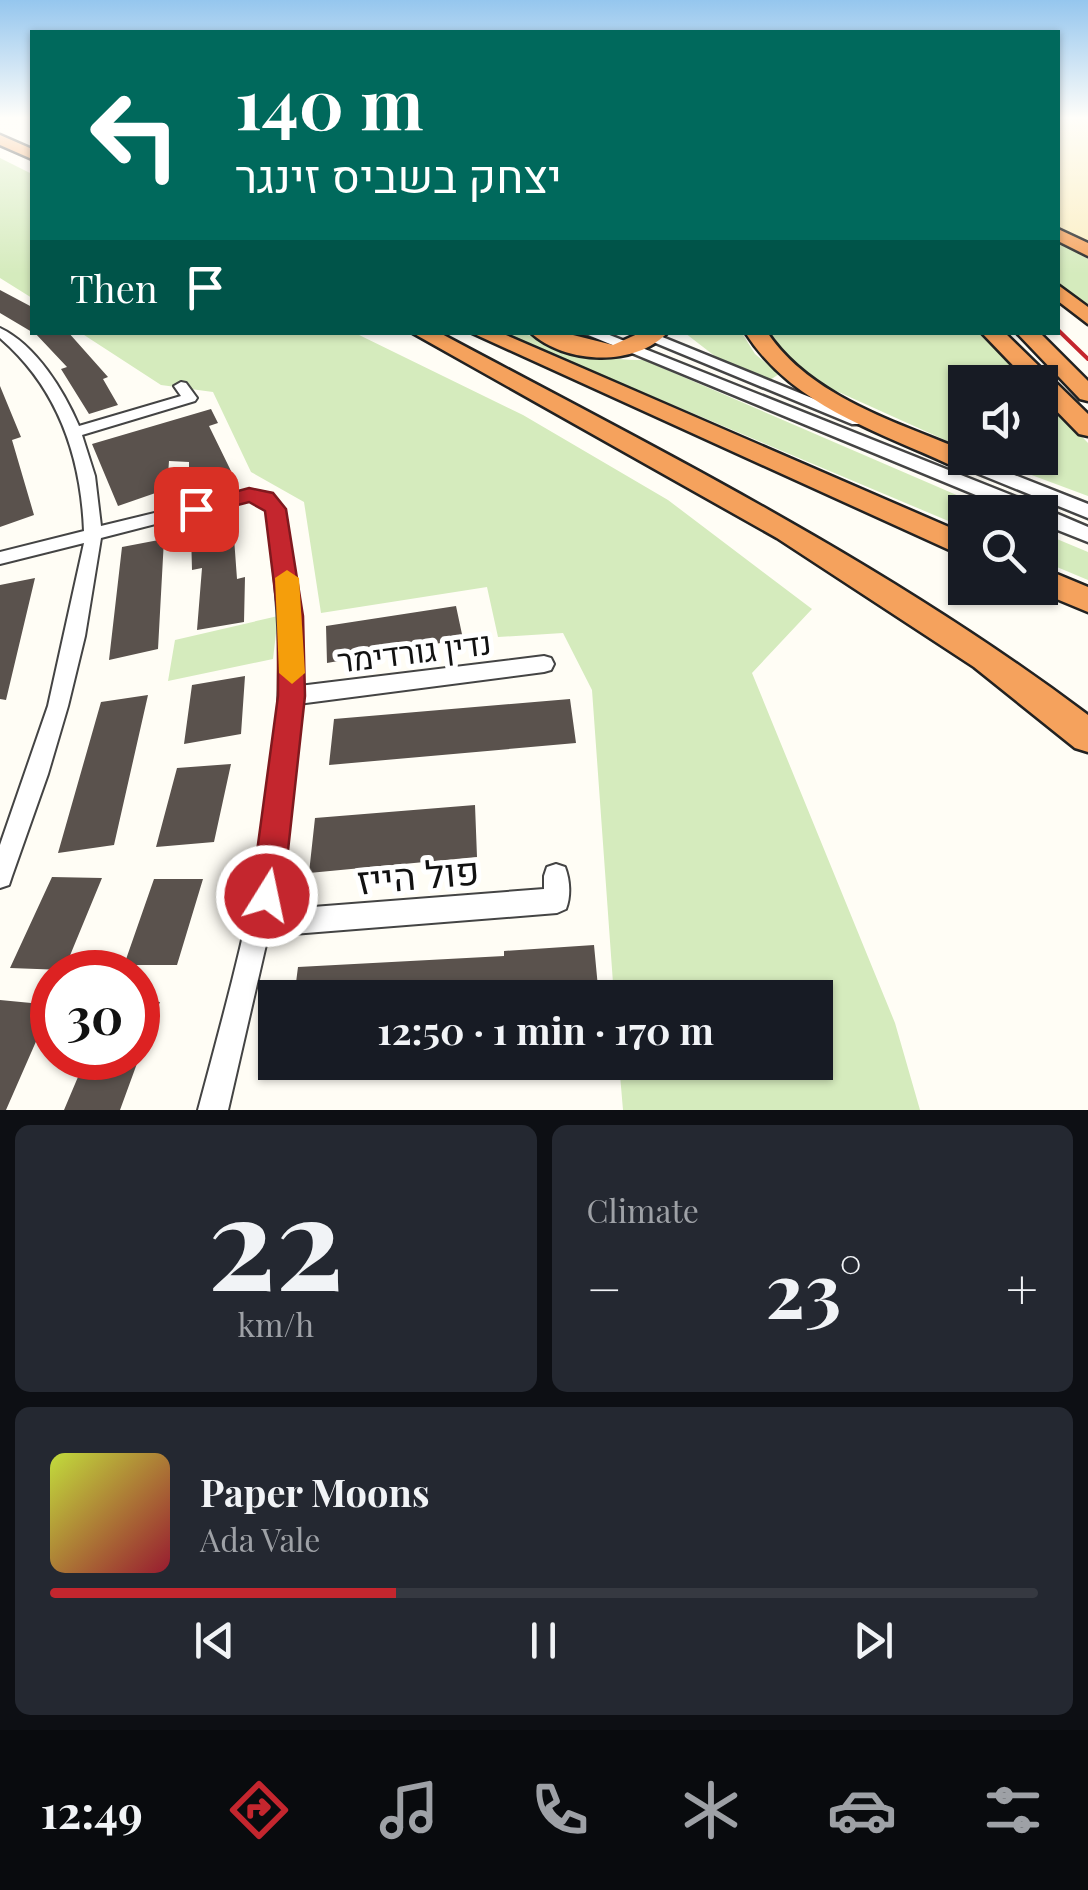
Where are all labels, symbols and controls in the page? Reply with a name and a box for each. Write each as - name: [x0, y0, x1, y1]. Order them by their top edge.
- text: 140 m: [235, 54, 424, 148]
- icon: left: [70, 70, 200, 200]
- text: יצחק בשביס זינגר: [235, 144, 562, 204]
- icon: arrive: [178, 260, 233, 315]
- text: Then: [70, 262, 158, 313]
- map controls: [948, 365, 1058, 605]
- button: sound: [948, 365, 1058, 475]
- pin: [154, 467, 239, 552]
- icon: arrive: [169, 482, 224, 537]
- button: search: [948, 495, 1058, 605]
- street label: נדין גורדימר: [334, 619, 494, 681]
- street label: פול הייז: [355, 843, 481, 905]
- position arrow: [215, 844, 319, 948]
- speed limit sign: 30: [30, 950, 160, 1080]
- text: 12:50 · 1 min · 170 m: [377, 1004, 714, 1055]
- text: 22: [208, 1150, 344, 1324]
- text: Climate: [587, 1188, 699, 1231]
- text: 23°: [765, 1237, 862, 1337]
- text: −: [587, 1250, 622, 1324]
- text: +: [1006, 1250, 1038, 1324]
- text: km/h: [237, 1302, 314, 1345]
- text: Paper Moons: [200, 1466, 429, 1517]
- text: Ada Vale: [200, 1517, 320, 1560]
- icon: previous: [187, 1613, 242, 1668]
- icon: pause: [516, 1613, 571, 1668]
- icon: next: [846, 1613, 901, 1668]
- icon: directions: [224, 1775, 294, 1845]
- icon: music: [374, 1775, 444, 1845]
- icon: phone: [525, 1775, 595, 1845]
- icon: climate: [676, 1775, 746, 1845]
- icon: car: [827, 1775, 897, 1845]
- icon: filters: [978, 1775, 1048, 1845]
- text: 12:49: [40, 1780, 143, 1840]

